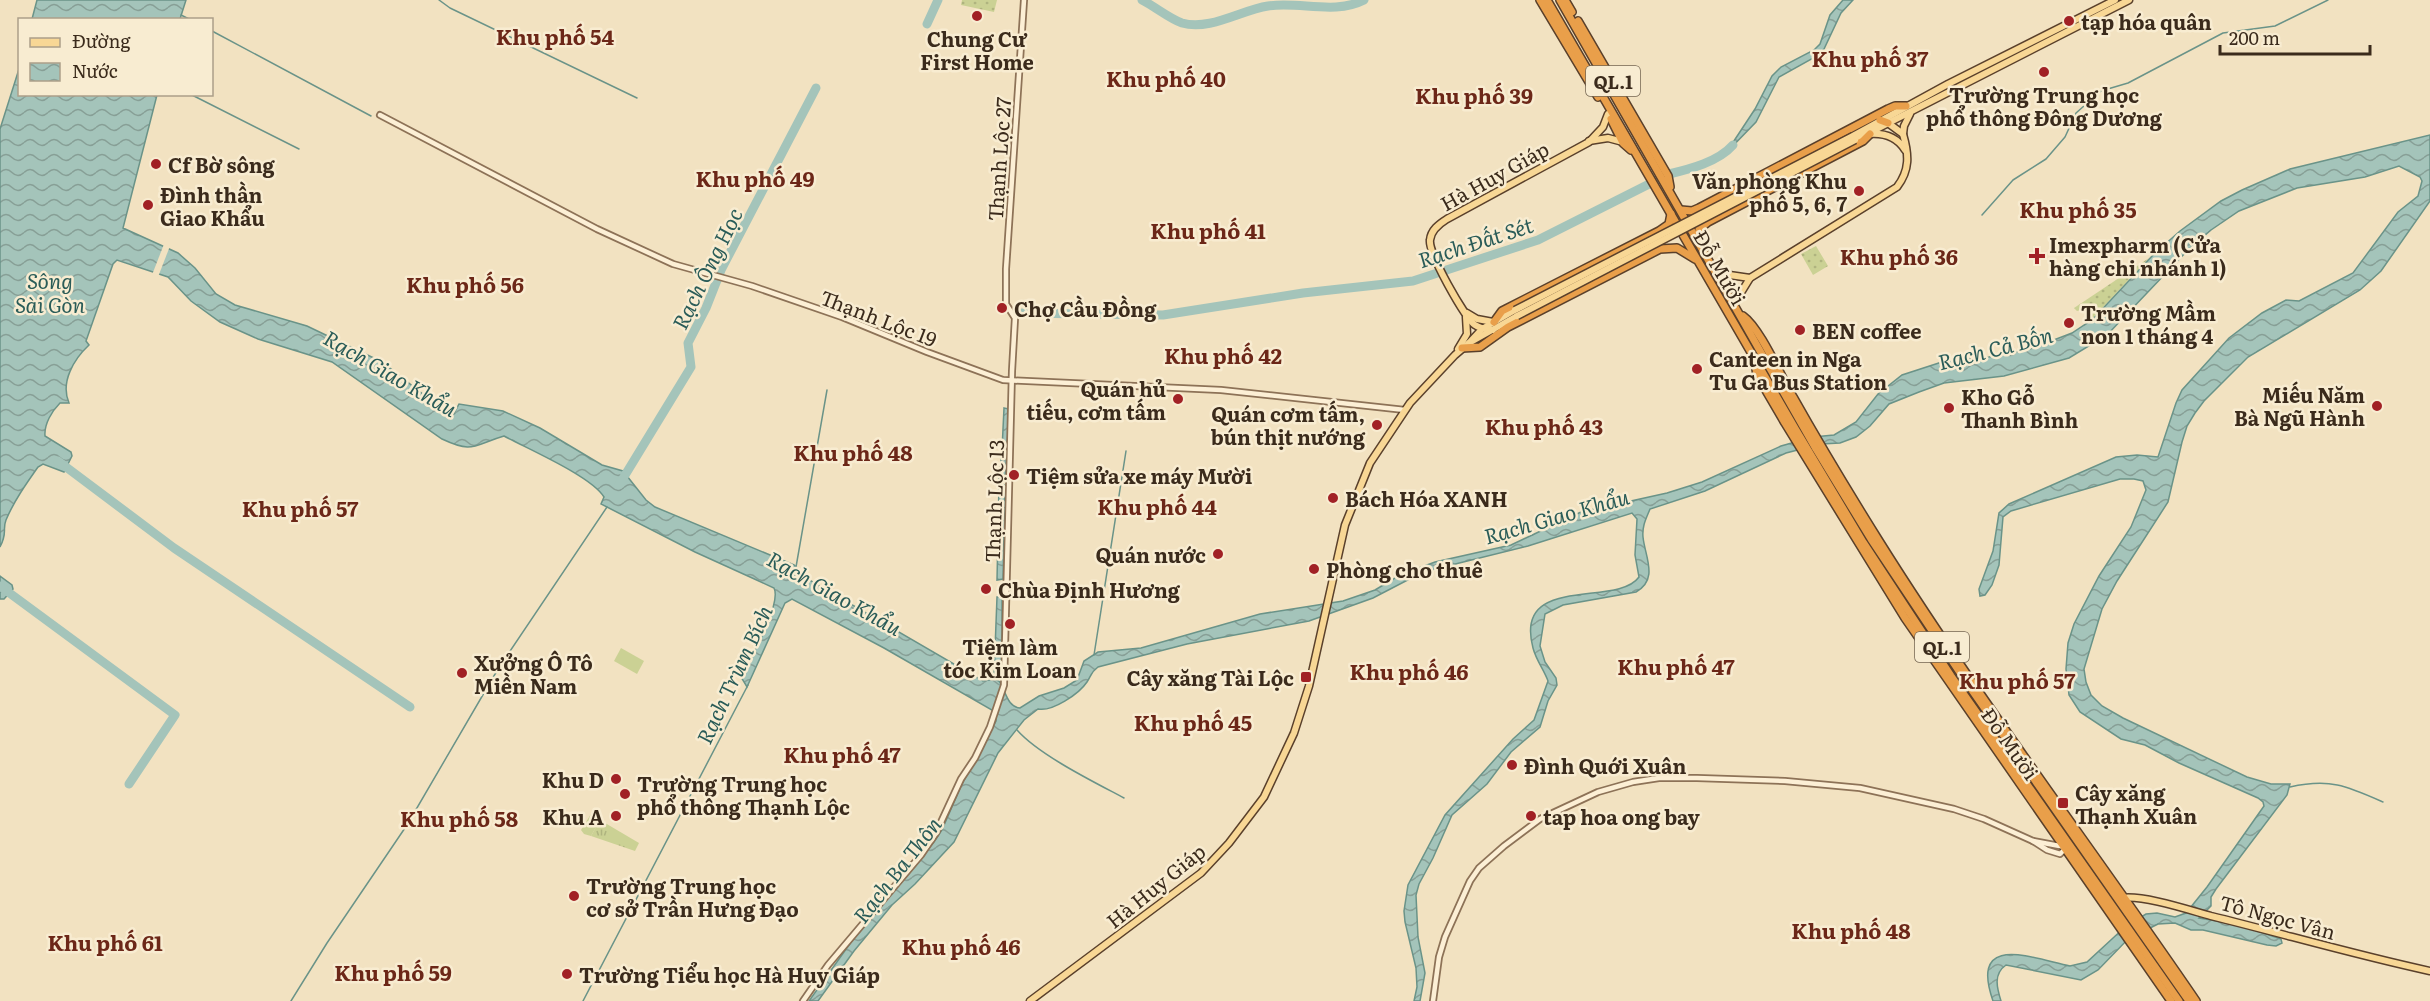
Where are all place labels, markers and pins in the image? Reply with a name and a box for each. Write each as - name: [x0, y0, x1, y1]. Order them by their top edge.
- place label: tạp hóa quân: [2081, 6, 2212, 36]
- marker: Chung Cư First Home: [970, 9, 984, 23]
- marker: tạp hóa quân: [2062, 14, 2076, 28]
- place label: Chung Cư First Home: [920, 23, 1034, 76]
- marker: Trường Trung học phổ thông Đông Dương: [2037, 65, 2051, 79]
- place label: Trường Trung học phổ thông Đông Dương: [1926, 79, 2163, 132]
- place label: Cf Bờ sông: [168, 149, 276, 179]
- marker: Cf Bờ sông: [149, 157, 163, 171]
- place label: Văn phòng Khu phố 5, 6, 7: [1692, 165, 1847, 218]
- place label: Đình thần Giao Khẩu: [160, 179, 265, 232]
- marker: Văn phòng Khu phố 5, 6, 7: [1852, 184, 1866, 198]
- marker: Đình thần Giao Khẩu: [141, 198, 155, 212]
- place label: Imexpharm (Cửa hàng chi nhánh 1): [2049, 229, 2226, 282]
- marker: Imexpharm (Cửa hàng chi nhánh 1): [2030, 249, 2044, 263]
- place label: Chợ Cầu Đồng: [1014, 293, 1157, 323]
- place label: Trường Mầm non 1 tháng 4: [2081, 297, 2216, 350]
- marker: Chợ Cầu Đồng: [995, 301, 1009, 315]
- place label: BEN coffee: [1812, 315, 1922, 345]
- marker: Trường Mầm non 1 tháng 4: [2062, 316, 2076, 330]
- marker: BEN coffee: [1793, 323, 1807, 337]
- place label: Canteen in Nga Tu Ga Bus Station: [1709, 343, 1887, 396]
- marker: Canteen in Nga Tu Ga Bus Station: [1690, 362, 1704, 376]
- place label: Quán hủ tiếu, cơm tấm: [1026, 373, 1166, 426]
- place label: Miếu Năm Bà Ngũ Hành: [2234, 379, 2365, 432]
- place label: Kho Gỗ Thanh Bình: [1961, 381, 2079, 434]
- marker: Quán hủ tiếu, cơm tấm: [1171, 392, 1185, 406]
- place label: Quán cơm tấm, bún thịt nướng: [1211, 398, 1366, 451]
- marker: Miếu Năm Bà Ngũ Hành: [2370, 399, 2384, 413]
- marker: Kho Gỗ Thanh Bình: [1942, 401, 1956, 415]
- marker: Quán cơm tấm, bún thịt nướng: [1370, 418, 1384, 432]
- place label: Tiệm sửa xe máy Mười: [1026, 460, 1252, 490]
- marker: Tiệm sửa xe máy Mười: [1007, 468, 1021, 482]
- place label: Bách Hóa XANH: [1345, 483, 1507, 513]
- marker: Bách Hóa XANH: [1326, 491, 1340, 505]
- place label: Quán nước: [1095, 539, 1206, 569]
- marker: Quán nước: [1211, 547, 1225, 561]
- place label: Phòng cho thuê: [1326, 554, 1483, 584]
- marker: Phòng cho thuê: [1307, 562, 1321, 576]
- place label: Chùa Định Hương: [998, 574, 1181, 604]
- marker: Chùa Định Hương: [979, 582, 993, 596]
- marker: Tiệm làm tóc Kim Loan: [1003, 617, 1017, 631]
- place label: Tiệm làm tóc Kim Loan: [943, 631, 1077, 684]
- place label: Xưởng Ô Tô Miền Nam: [474, 647, 593, 700]
- place label: Cây xăng Tài Lộc: [1127, 662, 1294, 692]
- marker: Xưởng Ô Tô Miền Nam: [455, 666, 469, 680]
- marker: Cây xăng Tài Lộc: [1299, 670, 1313, 684]
- place label: Đình Quới Xuân: [1524, 750, 1686, 780]
- marker: Đình Quới Xuân: [1505, 758, 1519, 772]
- place label: Khu D: [542, 764, 604, 794]
- place label: Trường Trung học phổ thông Thạnh Lộc: [637, 768, 850, 821]
- marker: Khu D: [609, 772, 623, 786]
- place label: Cây xăng Thạnh Xuân: [2075, 777, 2197, 830]
- marker: Trường Trung học phổ thông Thạnh Lộc: [618, 787, 632, 801]
- marker: Cây xăng Thạnh Xuân: [2056, 796, 2070, 810]
- place label: Khu A: [542, 801, 604, 831]
- place label: tap hoa ong bay: [1543, 801, 1701, 831]
- marker: Khu A: [609, 809, 623, 823]
- marker: tap hoa ong bay: [1524, 809, 1538, 823]
- place label: Trường Trung học cơ sở Trần Hưng Đạo: [586, 870, 799, 923]
- marker: Trường Trung học cơ sở Trần Hưng Đạo: [567, 889, 581, 903]
- place label: Trường Tiểu học Hà Huy Giáp: [579, 959, 880, 989]
- marker: Trường Tiểu học Hà Huy Giáp: [560, 967, 574, 981]

